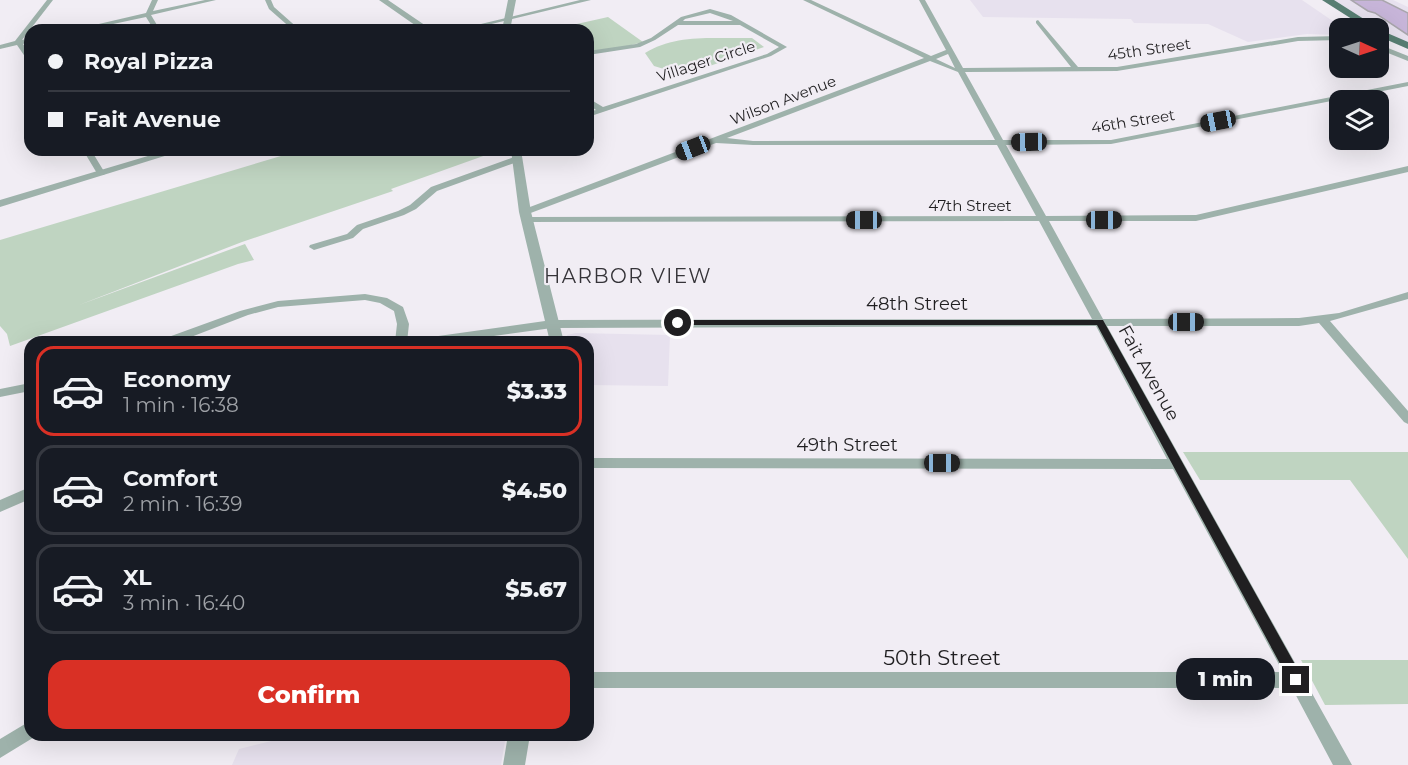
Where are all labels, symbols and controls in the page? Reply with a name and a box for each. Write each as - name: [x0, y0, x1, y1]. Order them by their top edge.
- north arrow: [1329, 18, 1389, 78]
- map controls: [1329, 18, 1389, 150]
- street label: 45th Street: [1106, 34, 1192, 64]
- street label: Villager Circle: [654, 36, 758, 86]
- text: Royal Pizza: [84, 48, 214, 75]
- street label: Wilson Avenue: [727, 71, 839, 129]
- button: layers: [1329, 90, 1389, 150]
- street label: 46th Street: [1090, 105, 1176, 137]
- text: Fait Avenue: [84, 106, 221, 133]
- car: [1199, 109, 1237, 133]
- car: [673, 133, 713, 163]
- car: [1011, 133, 1047, 151]
- street label: 47th Street: [928, 196, 1012, 215]
- car: [846, 211, 882, 229]
- car: [1086, 211, 1122, 229]
- district label: HARBOR VIEW: [544, 264, 712, 288]
- street label: 48th Street: [866, 293, 968, 315]
- route start: [664, 309, 691, 336]
- car: [1168, 313, 1204, 331]
- street label: Fait Avenue: [1114, 321, 1184, 425]
- icon: car: [51, 364, 105, 418]
- text: Economy: [123, 366, 231, 393]
- text: $3.33: [507, 378, 567, 405]
- text: 1 min · 16:38: [123, 393, 239, 417]
- street label: 49th Street: [796, 434, 898, 456]
- car: [924, 454, 960, 472]
- icon: car: [51, 463, 105, 517]
- text: Comfort: [123, 465, 218, 492]
- text: $4.50: [502, 477, 567, 504]
- text: 2 min · 16:39: [123, 492, 242, 516]
- icon: car: [51, 562, 105, 616]
- text: XL: [123, 564, 152, 591]
- text: $5.67: [505, 576, 567, 603]
- text: 3 min · 16:40: [123, 591, 245, 615]
- street label: 50th Street: [883, 645, 1001, 670]
- callout: 1 min: [1176, 659, 1275, 701]
- button: Confirm: [48, 660, 570, 729]
- route end: [1282, 666, 1309, 693]
- text: 1 min: [1198, 667, 1253, 691]

